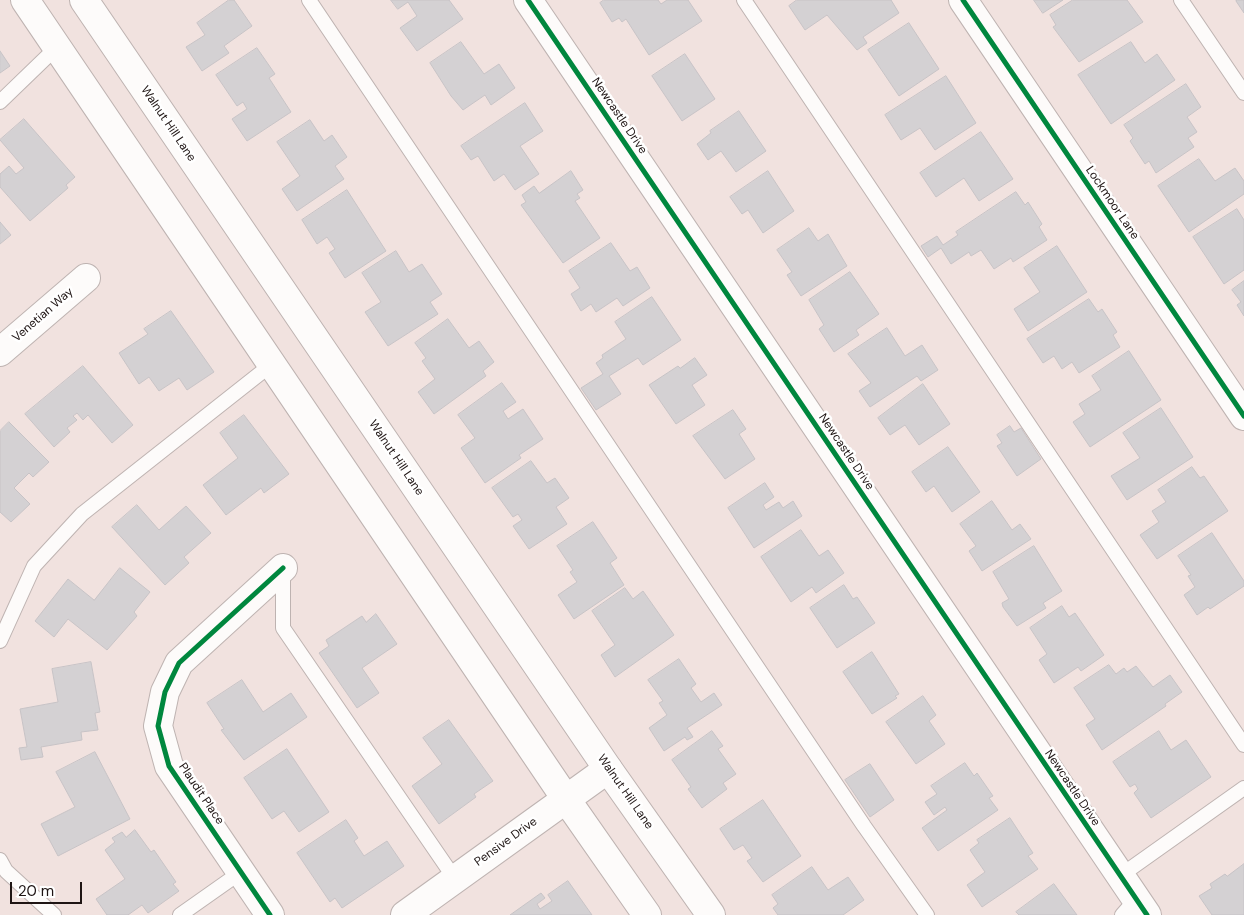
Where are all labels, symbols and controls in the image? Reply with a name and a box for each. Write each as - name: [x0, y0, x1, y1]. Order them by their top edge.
- street label: Newcastle Drive: [588, 75, 650, 157]
- street label: Walnut Hill Lane: [137, 83, 199, 165]
- street label: Lockmoor Lane: [1082, 164, 1142, 242]
- street label: Venetian Way: [10, 285, 76, 345]
- street label: Newcastle Drive: [815, 411, 877, 493]
- street label: Walnut Hill Lane: [365, 417, 427, 499]
- street label: Newcastle Drive: [1041, 747, 1103, 829]
- street label: Walnut Hill Lane: [594, 752, 656, 832]
- street label: Plaudit Place: [175, 760, 227, 828]
- street label: Pensive Drive: [472, 815, 540, 869]
- scale bar: [12, 872, 85, 904]
- text: 20 m: [18, 881, 54, 901]

